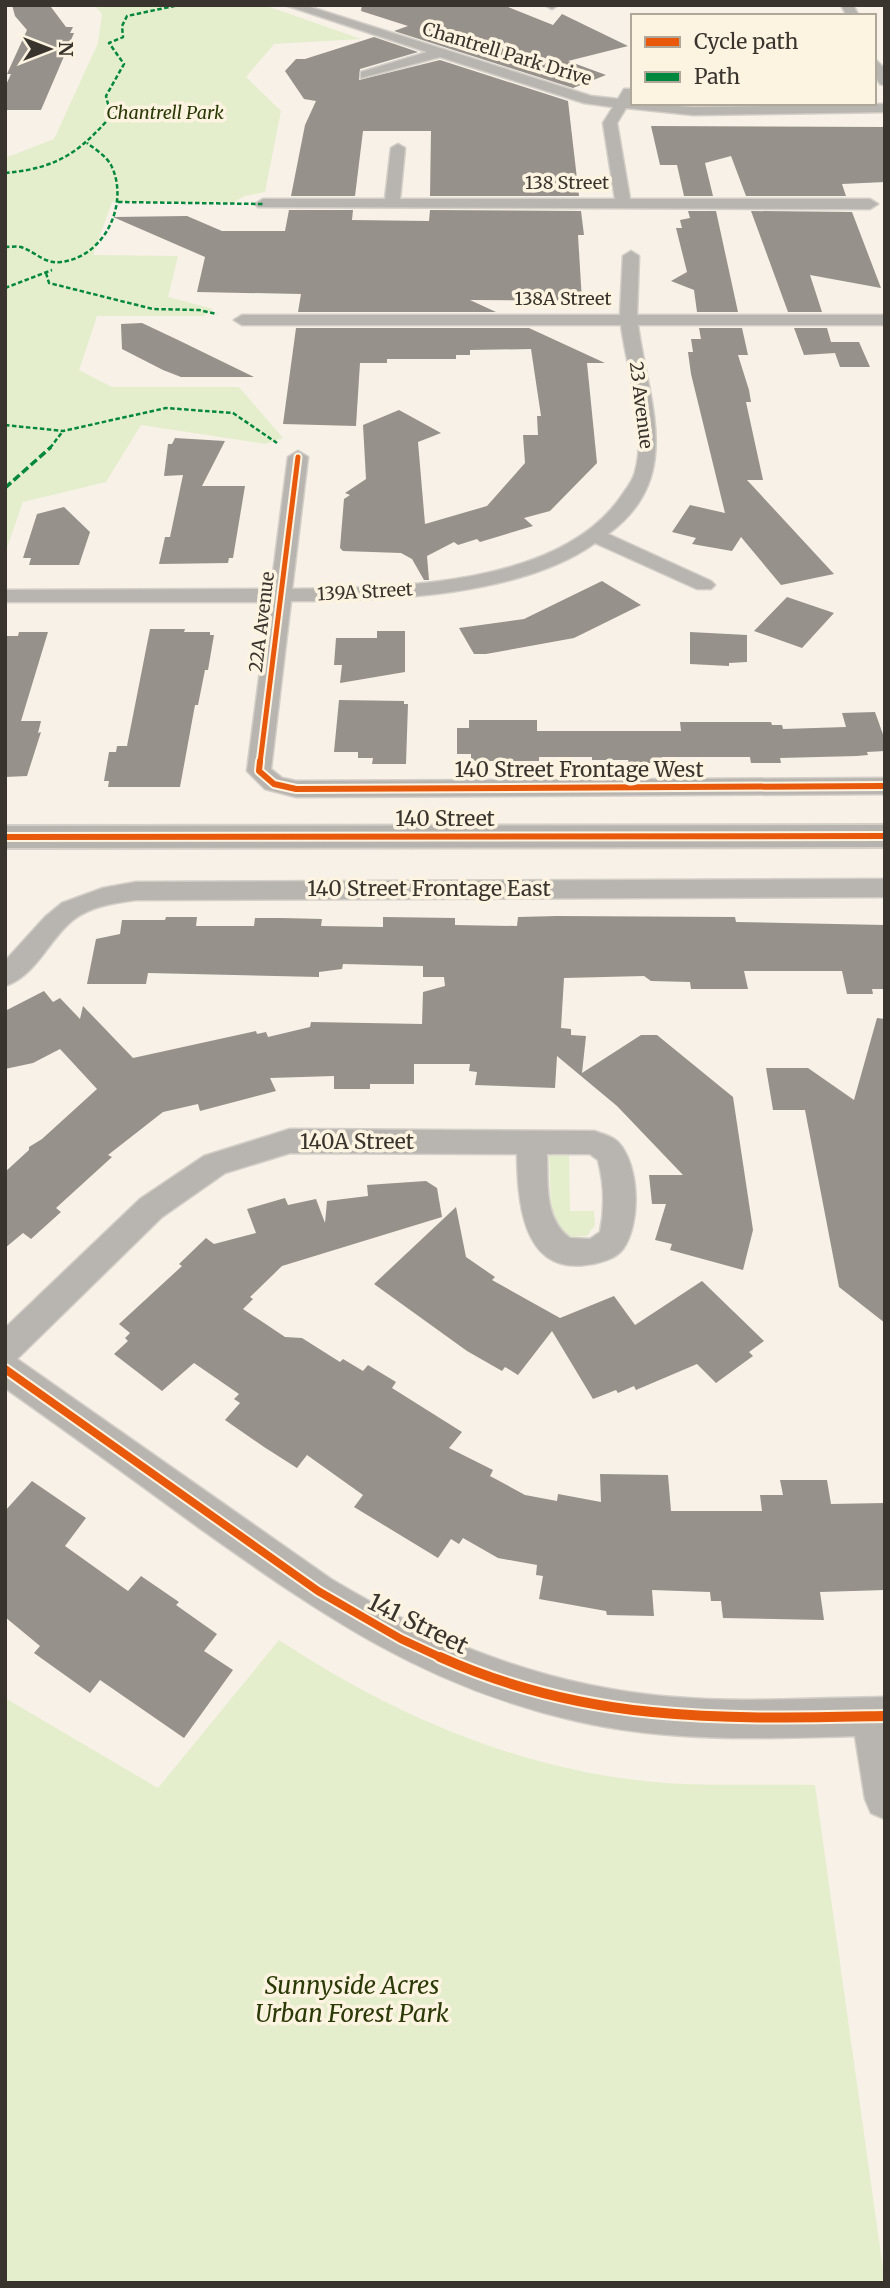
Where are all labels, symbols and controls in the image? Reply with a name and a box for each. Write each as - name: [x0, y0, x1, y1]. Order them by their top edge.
- north arrow: [14, 14, 84, 84]
- legend: [631, 14, 876, 105]
- street label: Chantrell Park Drive: [420, 17, 594, 90]
- text: Cycle path: [694, 28, 798, 55]
- text: N: [54, 41, 78, 57]
- text: Path: [694, 63, 740, 90]
- park label: Chantrell Park: [106, 101, 224, 124]
- street label: 138 Street: [525, 171, 609, 194]
- street label: 138A Street: [515, 287, 611, 310]
- street label: 23 Avenue: [625, 360, 658, 450]
- street label: 22A Avenue: [244, 570, 279, 674]
- street label: 139A Street: [317, 578, 413, 605]
- street label: 140 Street Frontage West: [454, 756, 704, 783]
- street label: 140 Street: [395, 805, 495, 832]
- street label: 140 Street Frontage East: [307, 875, 551, 902]
- street label: 140A Street: [300, 1128, 414, 1155]
- street label: 141 Street: [363, 1586, 474, 1661]
- park label: Sunnyside Acres Urban Forest Park: [255, 1970, 449, 2029]

